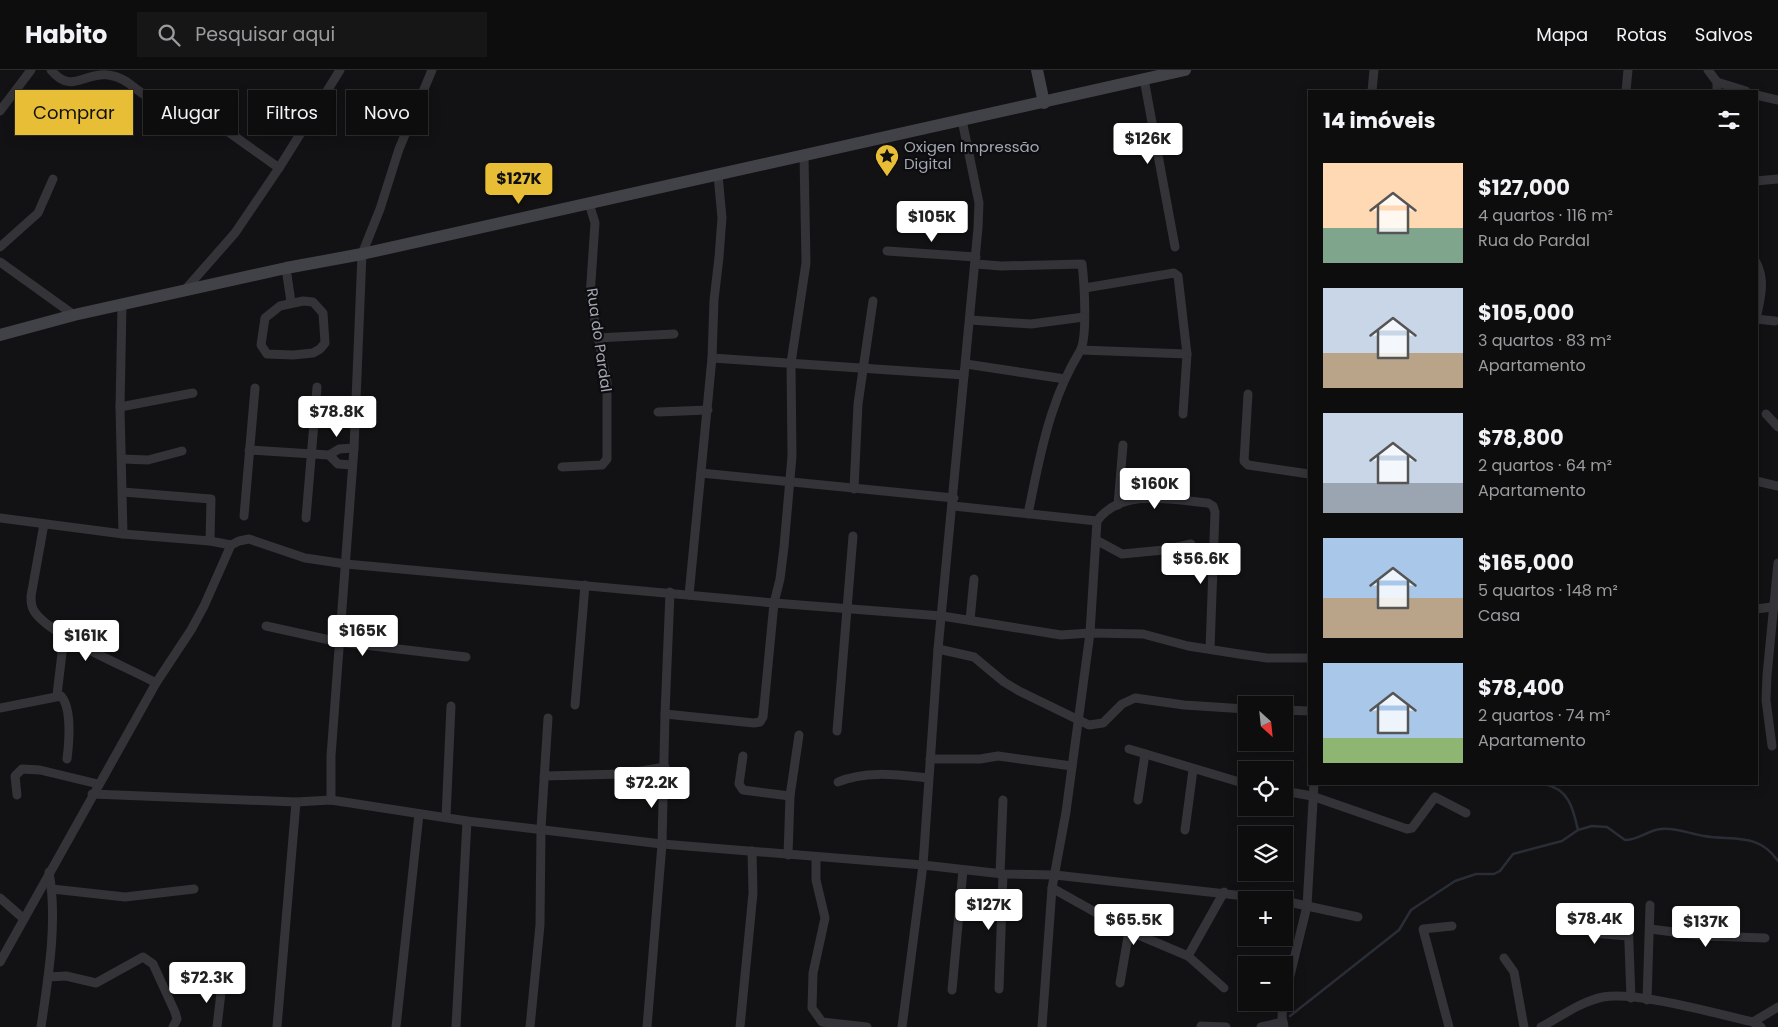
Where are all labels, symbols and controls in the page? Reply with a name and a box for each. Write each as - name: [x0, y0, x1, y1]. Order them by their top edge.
- search box: [137, 12, 487, 57]
- text: Habito: [25, 18, 107, 51]
- icon: search: [155, 21, 183, 49]
- text: Pesquisar aqui: [195, 21, 335, 48]
- text: Mapa: [1536, 22, 1588, 47]
- text: Rotas: [1616, 22, 1667, 47]
- text: Salvos: [1695, 22, 1753, 47]
- chip: Comprar: [15, 90, 133, 135]
- chip: Alugar: [143, 90, 238, 135]
- chip: Filtros: [248, 90, 336, 135]
- chip: Novo: [346, 90, 428, 135]
- text: 14 imóveis: [1323, 106, 1435, 135]
- icon: filters: [1715, 106, 1743, 134]
- pin: $126K: [1113, 122, 1183, 165]
- text: $126K: [1124, 127, 1172, 150]
- place label: Oxigen Impressão Digital: [904, 136, 1039, 174]
- place icon: Oxigen Impressão Digital: [874, 143, 900, 177]
- pin: $127K: [484, 162, 554, 205]
- text: $127K: [496, 167, 542, 190]
- text: $127,000: [1478, 173, 1570, 202]
- icon: home: [1363, 183, 1423, 243]
- pin: $105K: [897, 200, 967, 243]
- text: 4 quartos · 116 m²: [1478, 204, 1613, 227]
- text: $105K: [908, 205, 956, 228]
- text: Rua do Pardal: [1478, 229, 1590, 252]
- street label: Rua do Pardal: [582, 286, 617, 393]
- text: $105,000: [1478, 298, 1574, 327]
- icon: home: [1363, 308, 1423, 368]
- text: 3 quartos · 83 m²: [1478, 329, 1611, 352]
- text: Apartamento: [1478, 354, 1586, 377]
- pin: $78.8K: [296, 396, 378, 438]
- text: $78.8K: [309, 400, 365, 423]
- text: $78,800: [1478, 423, 1564, 452]
- icon: home: [1363, 433, 1423, 493]
- text: 2 quartos · 64 m²: [1478, 454, 1612, 477]
- pin: $160K: [1120, 468, 1190, 510]
- text: $160K: [1131, 472, 1179, 495]
- text: Apartamento: [1478, 479, 1586, 502]
- pin: $56.6K: [1160, 542, 1242, 585]
- text: $56.6K: [1173, 547, 1229, 570]
- text: $165,000: [1478, 548, 1574, 577]
- icon: home: [1363, 558, 1423, 618]
- text: 5 quartos · 148 m²: [1478, 579, 1618, 602]
- text: Casa: [1478, 604, 1520, 627]
- pin: $165K: [328, 614, 398, 657]
- text: $165K: [339, 619, 387, 642]
- pin: $161K: [51, 620, 121, 662]
- text: $161K: [64, 624, 108, 647]
- text: $78,400: [1478, 673, 1564, 702]
- icon: home: [1363, 683, 1423, 743]
- north arrow: [1238, 696, 1292, 751]
- map controls: [1238, 696, 1293, 1011]
- text: 2 quartos · 74 m²: [1478, 704, 1611, 727]
- text: Apartamento: [1478, 729, 1586, 752]
- button: locate: [1238, 761, 1293, 816]
- pin: $72.2K: [611, 766, 693, 809]
- text: $72.2K: [625, 771, 679, 794]
- button: layers: [1238, 826, 1293, 881]
- pin: $127K: [954, 888, 1024, 931]
- button: +: [1238, 891, 1293, 946]
- text: $127K: [966, 893, 1012, 916]
- pin: $78.4K: [1554, 902, 1636, 945]
- pin: $65.5K: [1093, 904, 1175, 946]
- pin: $137K: [1671, 906, 1741, 948]
- text: $78.4K: [1567, 907, 1623, 930]
- text: $65.5K: [1105, 908, 1163, 931]
- text: $137K: [1683, 910, 1729, 933]
- button: −: [1238, 956, 1293, 1011]
- pin: $72.3K: [166, 962, 248, 1004]
- text: $72.3K: [180, 966, 234, 989]

